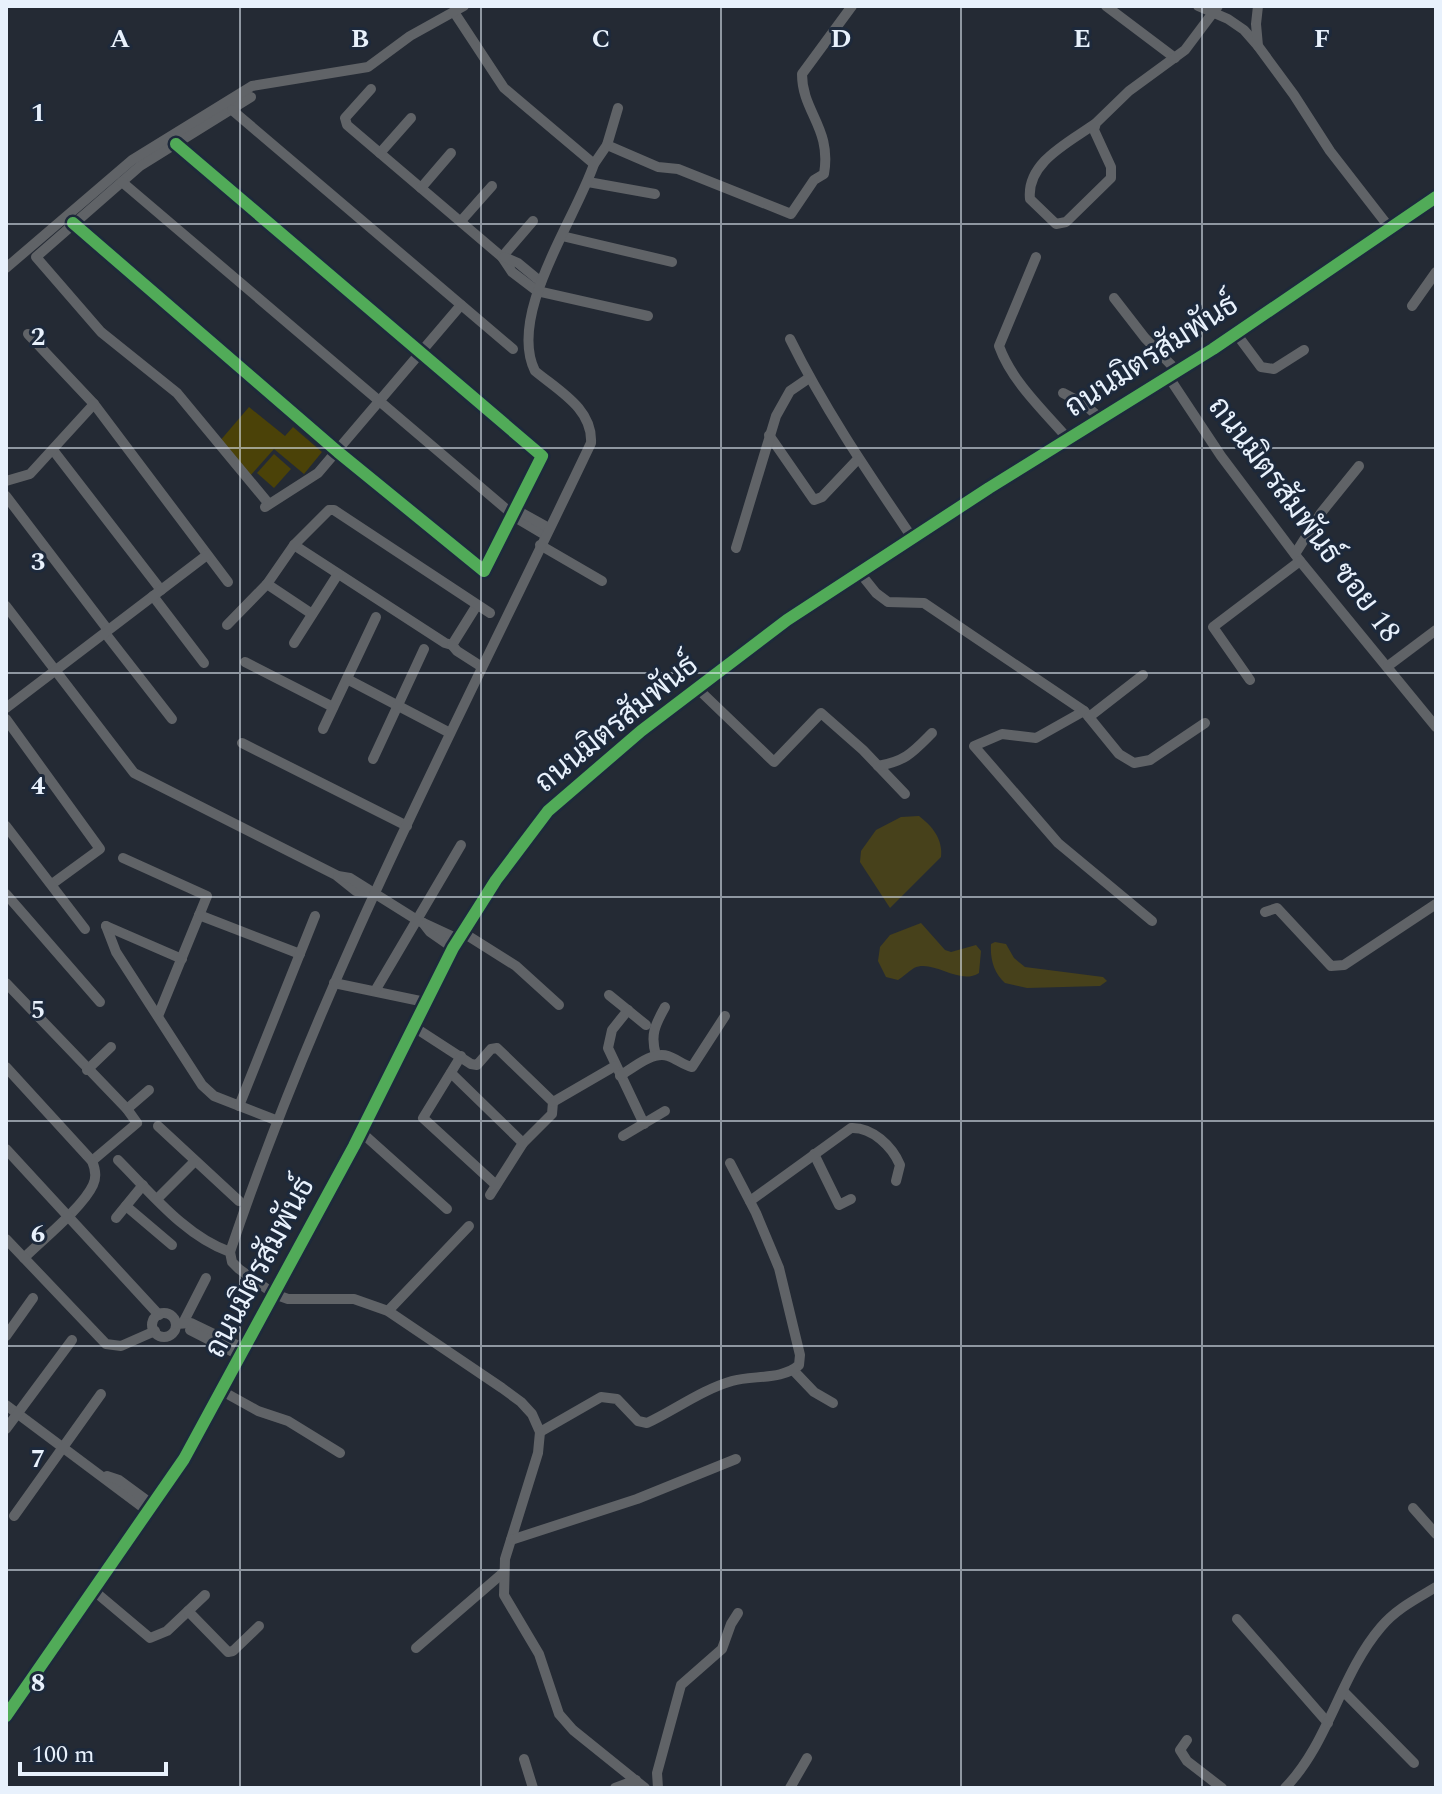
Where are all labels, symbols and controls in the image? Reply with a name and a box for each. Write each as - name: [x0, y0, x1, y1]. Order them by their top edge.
- text: A: [110, 19, 130, 59]
- text: B: [351, 19, 369, 59]
- text: C: [592, 19, 610, 59]
- text: D: [831, 19, 851, 59]
- text: E: [1073, 19, 1091, 59]
- text: F: [1314, 19, 1330, 59]
- text: 1: [31, 93, 45, 133]
- street label: ถนนมิตรสัมพันธ์: [1055, 282, 1248, 429]
- text: 2: [31, 317, 45, 357]
- street label: ถนนมิตรสัมพันธ์ ซอย 18: [1196, 387, 1412, 652]
- text: 3: [31, 542, 45, 582]
- street label: ถนนมิตรสัมพันธ์: [525, 643, 709, 804]
- text: 4: [31, 766, 46, 806]
- text: 5: [31, 990, 45, 1030]
- street label: ถนนมิตรสัมพันธ์: [193, 1169, 327, 1366]
- text: 6: [31, 1214, 45, 1254]
- text: 7: [31, 1439, 45, 1479]
- text: 8: [31, 1663, 45, 1703]
- scale bar: [20, 1726, 166, 1776]
- text: 100 m: [32, 1737, 95, 1773]

